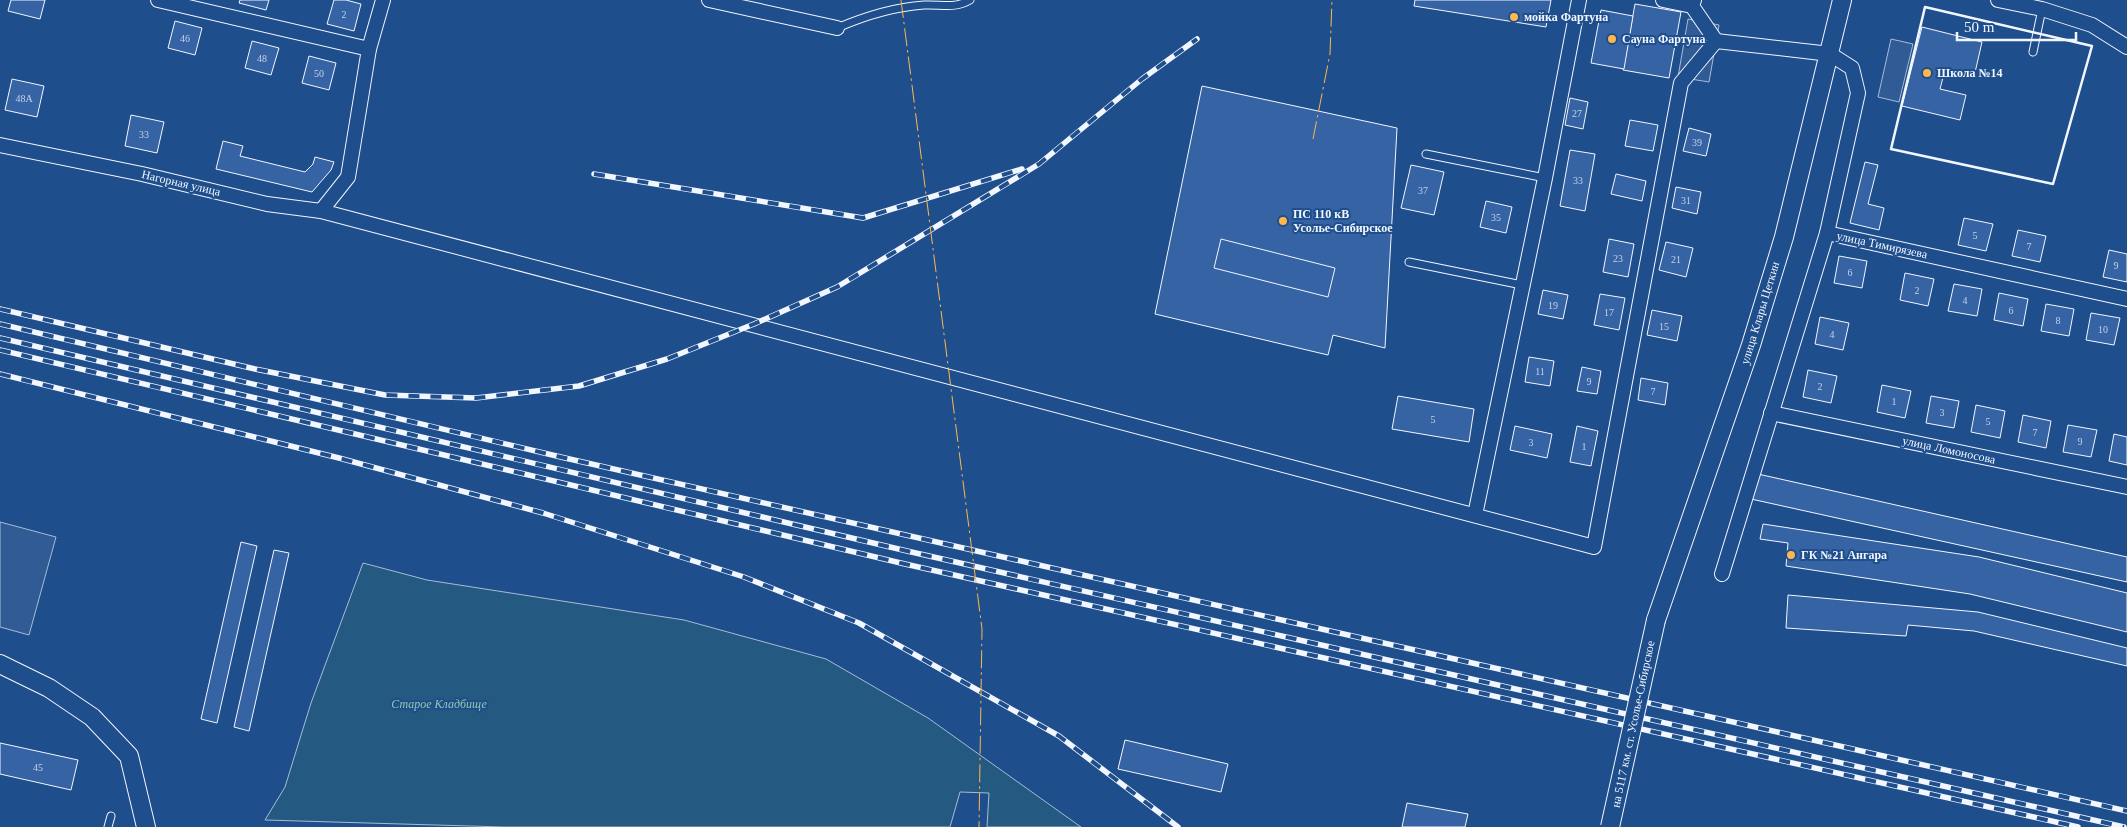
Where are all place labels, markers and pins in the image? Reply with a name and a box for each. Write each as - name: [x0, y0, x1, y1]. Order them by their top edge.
- place label: мойка Фартуна: [1524, 10, 1608, 24]
- marker: мойка Фартуна: [1508, 11, 1520, 23]
- place label: Сауна Фартуна: [1622, 32, 1705, 46]
- marker: Сауна Фартуна: [1606, 33, 1618, 45]
- place label: Школа №14: [1937, 66, 2003, 80]
- marker: Школа №14: [1921, 67, 1933, 79]
- place label: ПС 110 кВ Усолье-Сибирское: [1293, 207, 1393, 235]
- marker: ПС 110 кВ Усолье-Сибирское: [1277, 215, 1289, 227]
- place label: ГК №21 Ангара: [1801, 548, 1887, 562]
- marker: ГК №21 Ангара: [1785, 549, 1797, 561]

